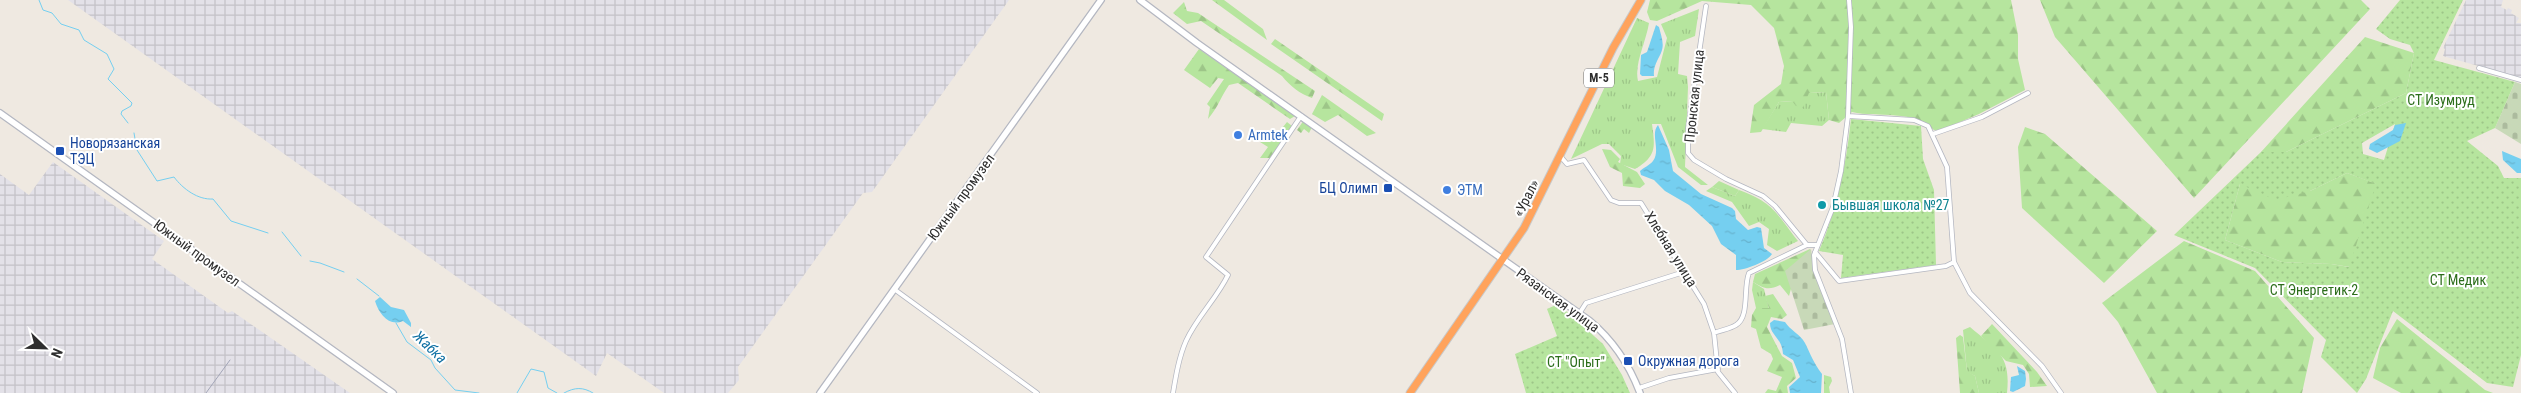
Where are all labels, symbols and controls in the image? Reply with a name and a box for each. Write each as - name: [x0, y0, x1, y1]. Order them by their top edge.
- street label: Пронская улица: [1681, 49, 1707, 143]
- road number: М-5: [1584, 68, 1614, 88]
- park label: СТ Изумруд: [2407, 92, 2475, 108]
- place label: Armtek: [1248, 127, 1289, 143]
- marker: Armtek: [1232, 129, 1244, 141]
- place label: Новорязанская ТЭЦ: [70, 135, 160, 167]
- marker: Новорязанская ТЭЦ: [54, 145, 66, 157]
- street label: Южный промузел: [924, 151, 998, 243]
- street label: «Урал»: [1510, 177, 1542, 219]
- place label: БЦ Олимп: [1319, 180, 1378, 196]
- marker: БЦ Олимп: [1382, 182, 1394, 194]
- place label: ЭТМ: [1457, 182, 1483, 198]
- marker: ЭТМ: [1441, 184, 1453, 196]
- place label: Бывшая школа №27: [1832, 197, 1950, 213]
- marker: Бывшая школа №27: [1816, 199, 1828, 211]
- street label: Хлебная улица: [1641, 208, 1701, 290]
- street label: Южный промузел: [151, 216, 243, 290]
- street label: Рязанская улица: [1514, 265, 1602, 335]
- park label: СТ Медик: [2430, 272, 2487, 288]
- park label: СТ Энергетик-2: [2270, 282, 2358, 298]
- north arrow: [20, 323, 70, 373]
- water label: Жабка: [409, 326, 450, 367]
- text: N: [48, 346, 66, 360]
- place label: Окружная дорога: [1638, 353, 1739, 369]
- park label: СТ "Опыт": [1547, 354, 1605, 370]
- marker: Окружная дорога: [1622, 355, 1634, 367]

